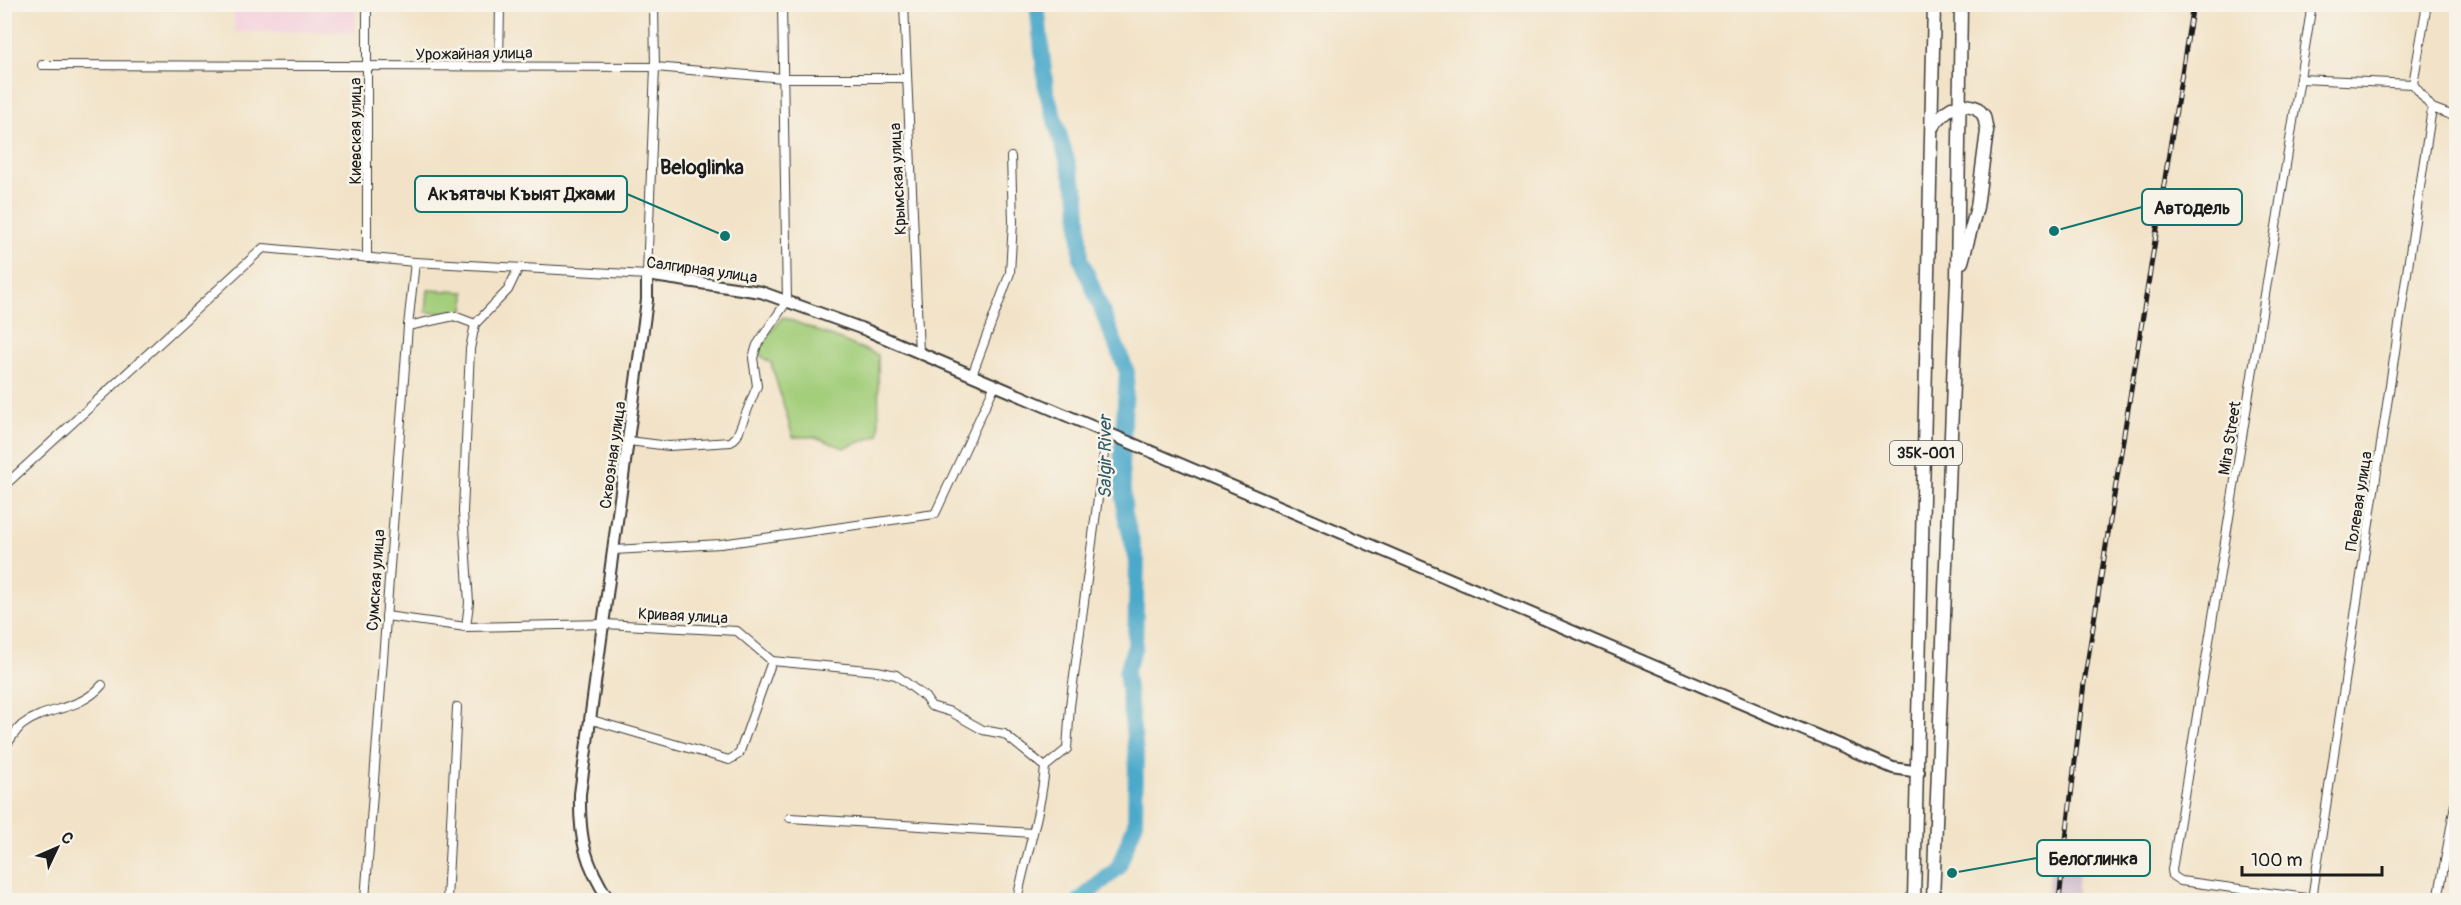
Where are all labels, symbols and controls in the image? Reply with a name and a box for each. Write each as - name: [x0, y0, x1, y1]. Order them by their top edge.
- street label: Урожайная улица: [415, 43, 533, 65]
- street label: Киевская улица: [346, 78, 366, 184]
- street label: Крымская улица: [885, 122, 911, 236]
- district label: Beloglinka: [660, 155, 744, 180]
- callout: Акъятачы Къыят Джами: [415, 176, 627, 212]
- text: Акъятачы Къыят Джами: [427, 183, 615, 206]
- callout: Автодель: [2142, 189, 2242, 225]
- text: Автодель: [2154, 197, 2230, 220]
- street label: Салгирная улица: [645, 252, 759, 288]
- street label: Mira Street: [2214, 399, 2246, 476]
- street label: Сквозная улица: [596, 400, 630, 510]
- water label: Salgir River: [1094, 413, 1117, 499]
- road number: 35К-001: [1890, 441, 1962, 465]
- street label: Полевая улица: [2341, 450, 2377, 552]
- street label: Сумская улица: [362, 529, 390, 632]
- street label: Кривая улица: [637, 604, 728, 628]
- north arrow: [27, 818, 87, 878]
- text: С: [56, 828, 78, 849]
- scale bar: [2242, 839, 2382, 877]
- callout: Белоглинка: [2037, 840, 2150, 876]
- text: Белоглинка: [2048, 848, 2138, 871]
- text: 100 m: [2251, 849, 2303, 872]

